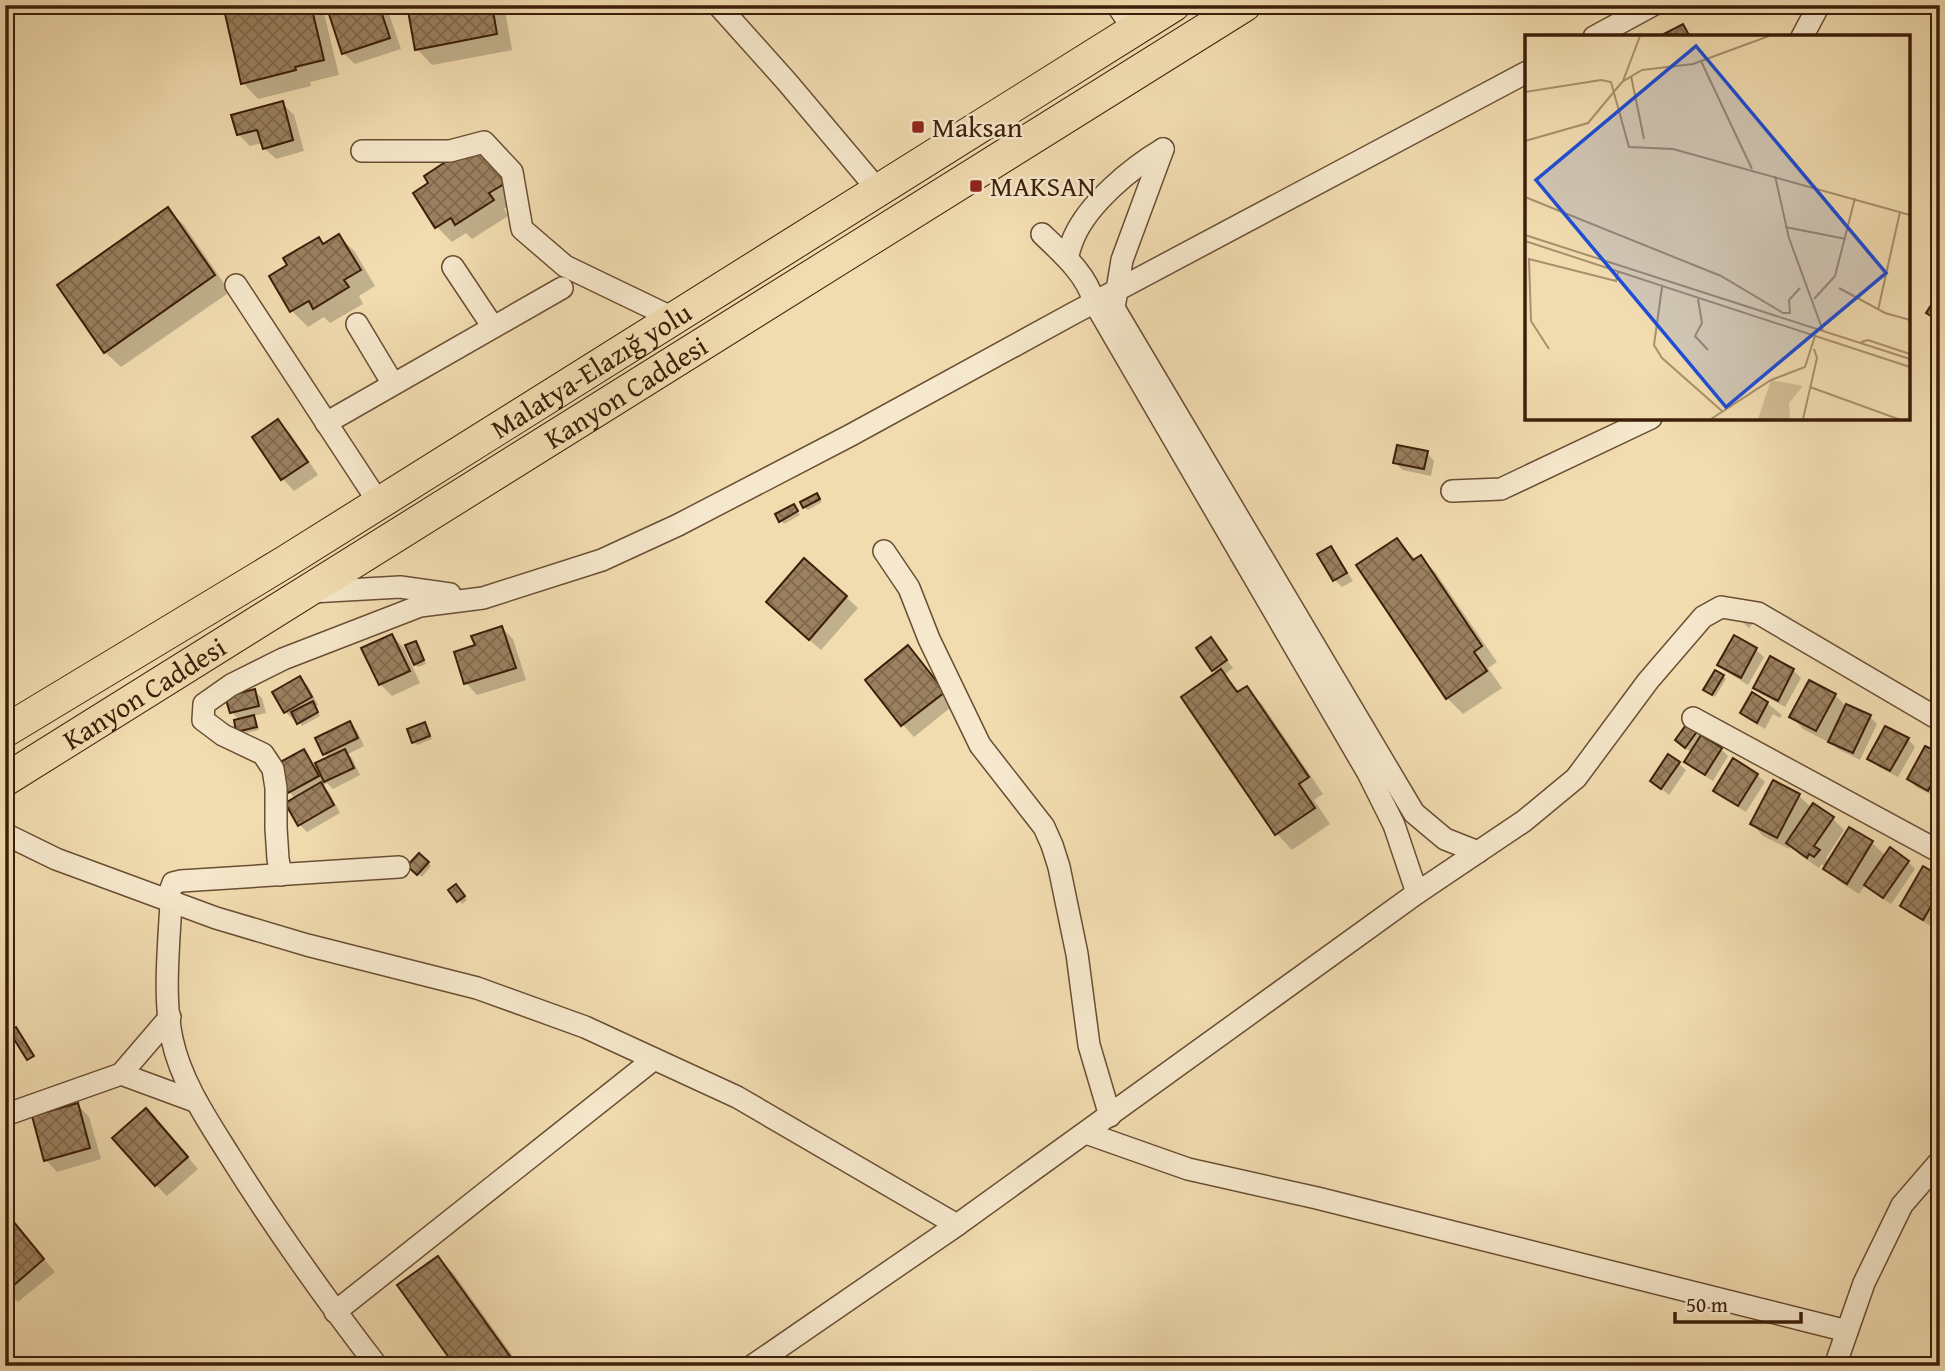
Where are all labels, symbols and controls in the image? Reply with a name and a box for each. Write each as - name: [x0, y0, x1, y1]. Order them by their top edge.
- inset map: [1525, 35, 1910, 420]
- place label: Maksan: [932, 106, 1023, 147]
- marker: Maksan: [910, 119, 926, 135]
- place label: MAKSAN: [990, 165, 1095, 206]
- marker: MAKSAN: [968, 178, 984, 194]
- street label: Malatya-Elazığ yolu: [482, 292, 699, 448]
- street label: Kanyon Caddesi: [536, 325, 715, 458]
- street label: Kanyon Caddesi: [54, 626, 233, 759]
- scale bar: [1675, 1280, 1801, 1324]
- text: 50 m: [1686, 1289, 1728, 1320]

